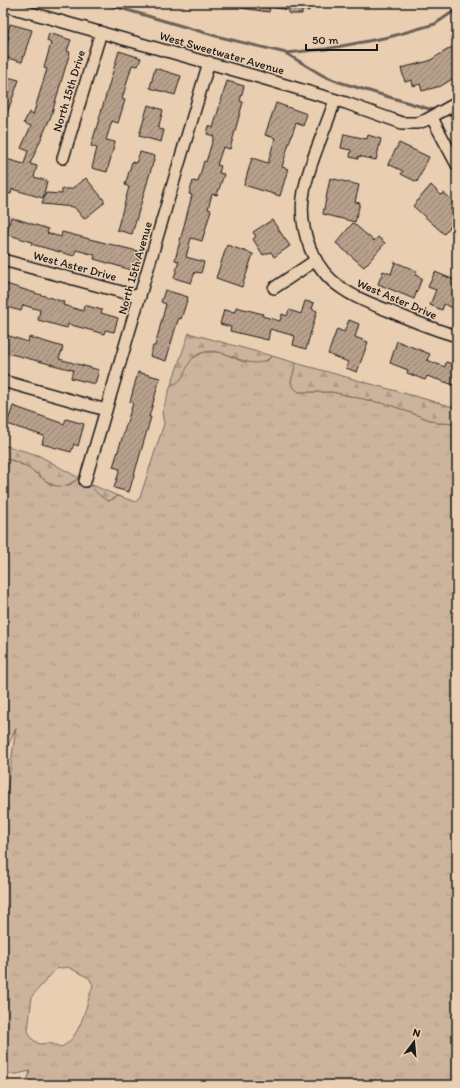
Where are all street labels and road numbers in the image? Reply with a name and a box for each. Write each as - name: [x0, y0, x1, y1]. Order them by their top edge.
- street label: West Sweetwater Avenue: [158, 28, 286, 78]
- street label: North 15th Drive: [50, 48, 88, 134]
- street label: North 15th Avenue: [115, 220, 155, 316]
- street label: West Aster Drive: [32, 248, 118, 284]
- street label: West Aster Drive: [355, 276, 439, 322]

